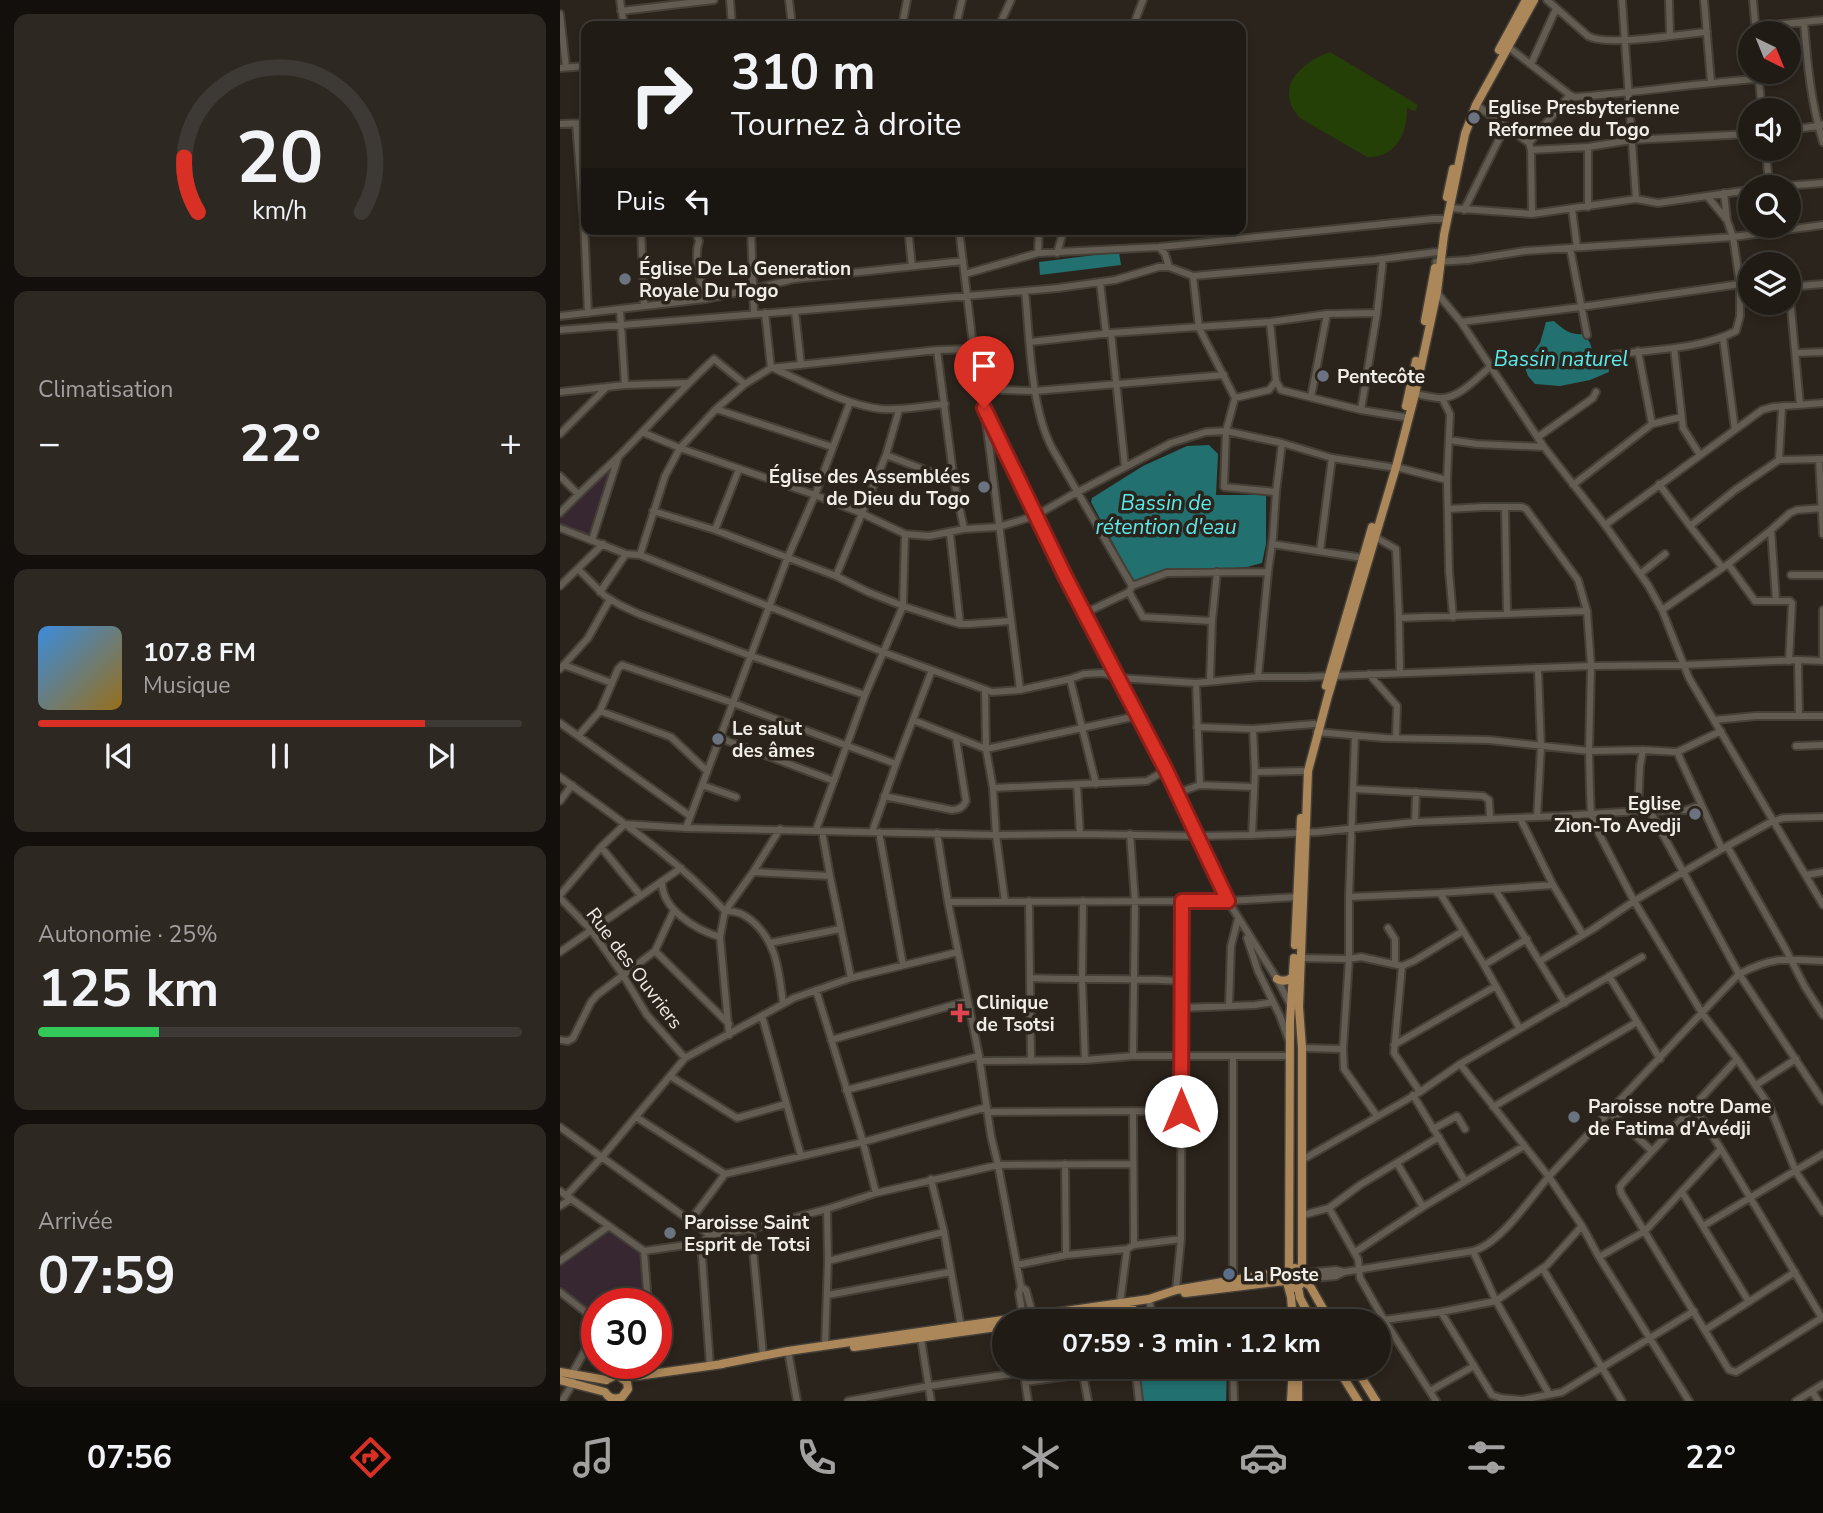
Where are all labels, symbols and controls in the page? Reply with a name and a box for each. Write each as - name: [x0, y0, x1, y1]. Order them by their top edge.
- north arrow: [1738, 21, 1801, 84]
- map controls: [1738, 21, 1801, 315]
- text: 310 m: [731, 39, 875, 106]
- icon: right: [616, 49, 707, 140]
- place label: Eglise Presbyterienne Reformee du Togo: [1488, 95, 1680, 143]
- button: sound: [1738, 98, 1801, 161]
- text: Tournez à droite: [731, 103, 962, 146]
- text: 20: [236, 108, 324, 208]
- marker: Eglise Presbyterienne Reformee du Togo: [1466, 110, 1482, 126]
- button: search: [1738, 175, 1801, 238]
- icon: left: [679, 182, 717, 220]
- text: Puis: [616, 184, 665, 219]
- text: km/h: [252, 194, 308, 228]
- button: layers: [1738, 252, 1801, 315]
- place label: Église De La Generation Royale Du Togo: [639, 256, 851, 304]
- marker: Église De La Generation Royale Du Togo: [617, 271, 633, 287]
- pin: [954, 336, 1014, 408]
- water label: Bassin naturel: [1494, 345, 1628, 373]
- icon: arrive: [965, 347, 1003, 385]
- place label: Pentecôte: [1337, 364, 1425, 390]
- marker: Pentecôte: [1315, 368, 1331, 384]
- text: Climatisation: [38, 374, 173, 405]
- text: 22°: [239, 408, 321, 479]
- text: −: [38, 418, 61, 469]
- text: +: [499, 418, 522, 469]
- place label: Église des Assemblées de Dieu du Togo: [769, 464, 970, 512]
- marker: Église des Assemblées de Dieu du Togo: [976, 479, 992, 495]
- water label: Bassin de rétention d'eau: [1095, 489, 1237, 541]
- text: 107.8 FM: [143, 635, 256, 670]
- text: Musique: [143, 670, 231, 701]
- place label: Le salut des âmes: [732, 716, 815, 764]
- marker: Le salut des âmes: [710, 731, 726, 747]
- icon: previous: [100, 737, 138, 775]
- icon: pause: [261, 737, 299, 775]
- icon: next: [422, 737, 460, 775]
- place label: Eglise Zion-To Avedji: [1554, 791, 1681, 839]
- marker: Eglise Zion-To Avedji: [1687, 806, 1703, 822]
- street label: Rue des Ouvriers: [580, 903, 688, 1035]
- text: Autonomie · 25%: [38, 919, 218, 950]
- text: 125 km: [38, 953, 219, 1024]
- place label: Clinique de Tsotsi: [976, 990, 1055, 1038]
- marker: Clinique de Tsotsi: [950, 1003, 970, 1023]
- position arrow: [1144, 1074, 1218, 1148]
- place label: Paroisse notre Dame de Fatima d'Avédji: [1588, 1094, 1771, 1142]
- marker: Paroisse notre Dame de Fatima d'Avédji: [1566, 1109, 1582, 1125]
- text: Arrivée: [38, 1206, 113, 1237]
- place label: Paroisse Saint Esprit de Totsi: [684, 1210, 810, 1258]
- marker: Paroisse Saint Esprit de Totsi: [662, 1225, 678, 1241]
- text: 07:59: [38, 1240, 176, 1311]
- place label: La Poste: [1243, 1262, 1319, 1288]
- marker: La Poste: [1221, 1266, 1237, 1282]
- speed limit sign: 30: [581, 1288, 672, 1379]
- text: 07:59 · 3 min · 1.2 km: [1062, 1326, 1321, 1361]
- icon: directions: [346, 1433, 395, 1482]
- icon: music: [569, 1433, 618, 1482]
- icon: phone: [792, 1433, 841, 1482]
- icon: climate: [1016, 1433, 1065, 1482]
- icon: car: [1239, 1433, 1288, 1482]
- icon: filters: [1462, 1433, 1511, 1482]
- text: 07:56: [87, 1436, 172, 1479]
- text: 22°: [1685, 1436, 1736, 1479]

